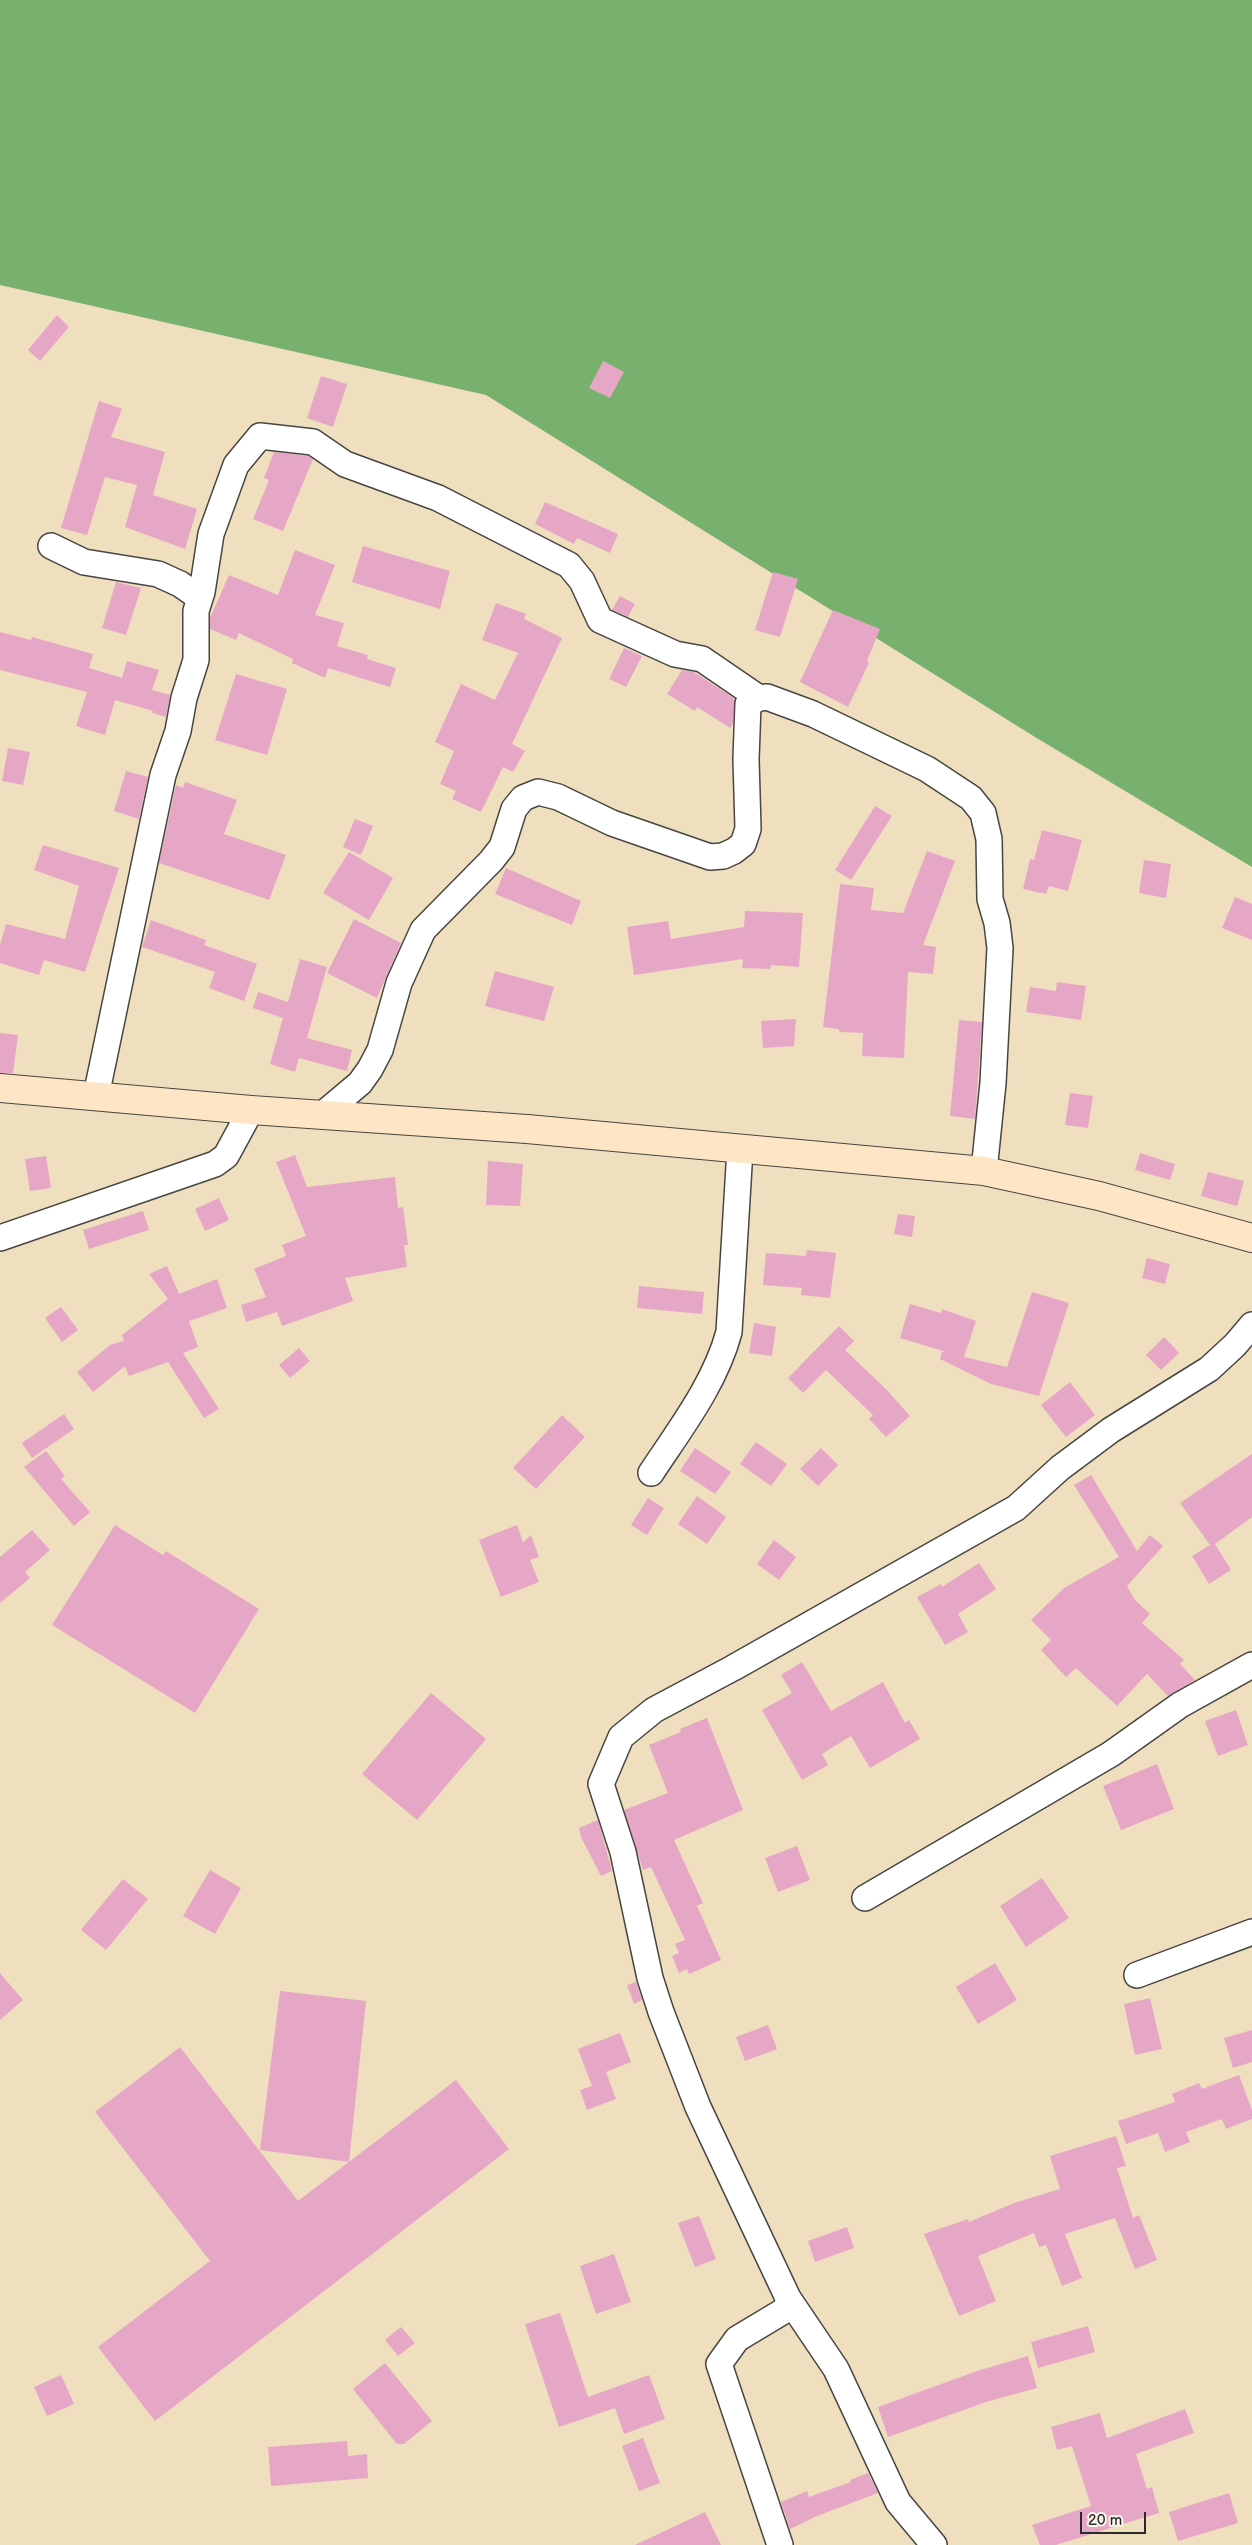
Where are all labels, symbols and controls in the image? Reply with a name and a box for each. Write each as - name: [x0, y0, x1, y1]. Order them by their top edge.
- scale bar: [1082, 2502, 1148, 2534]
- text: 20 m: [1088, 2511, 1122, 2530]

